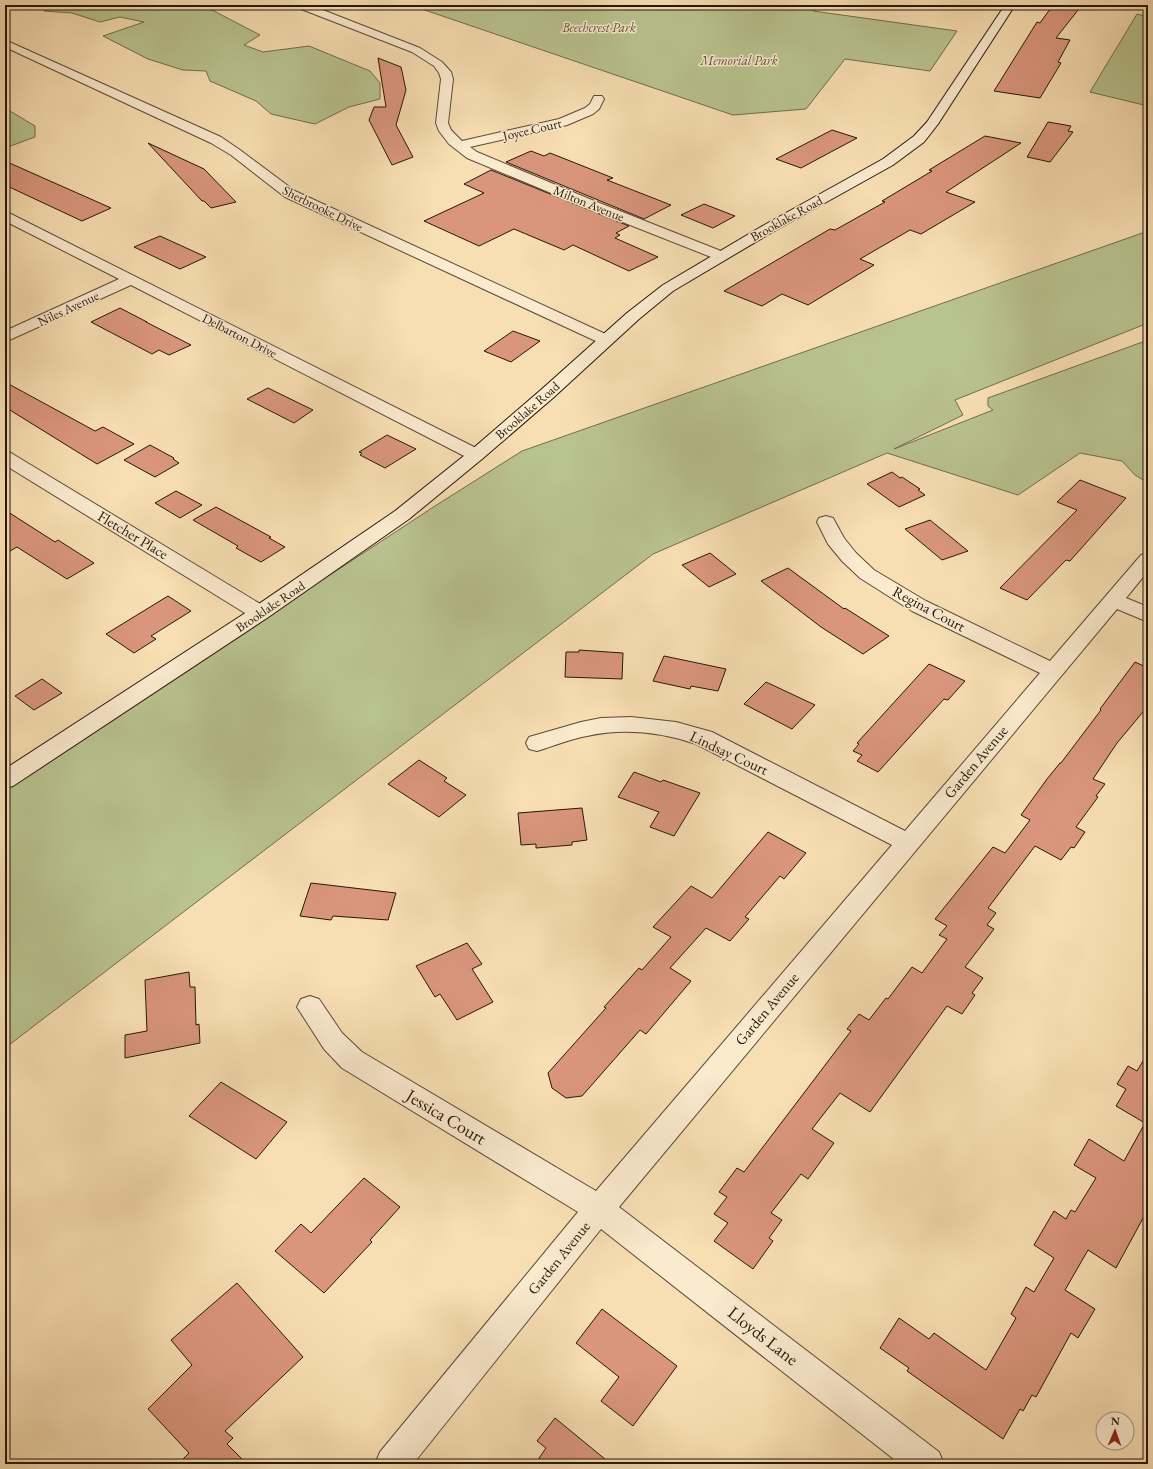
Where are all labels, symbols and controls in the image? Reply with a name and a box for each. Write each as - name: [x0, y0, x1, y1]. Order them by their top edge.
- park label: Beechcrest Park: [561, 19, 636, 36]
- park label: Memorial Park: [699, 52, 778, 69]
- street label: Joyce Court: [500, 115, 563, 145]
- street label: Milton Avenue: [551, 181, 627, 225]
- street label: Sherbrooke Drive: [280, 182, 366, 235]
- street label: Brooklake Road: [747, 191, 826, 245]
- street label: Niles Avenue: [35, 287, 102, 330]
- street label: Delbarton Drive: [200, 309, 280, 362]
- street label: Brooklake Road: [492, 377, 563, 443]
- street label: Fletcher Place: [94, 506, 172, 563]
- street label: Brooklake Road: [232, 577, 309, 636]
- street label: Regina Court: [890, 582, 969, 636]
- street label: Garden Avenue: [940, 721, 1012, 802]
- street label: Lindsay Court: [687, 726, 772, 779]
- street label: Garden Avenue: [731, 968, 803, 1049]
- street label: Jessica Court: [400, 1083, 491, 1150]
- street label: Garden Avenue: [523, 1217, 594, 1298]
- street label: Lloyds Lane: [723, 1301, 803, 1370]
- north arrow: [1095, 1411, 1135, 1451]
- text: N: [1111, 1414, 1120, 1428]

